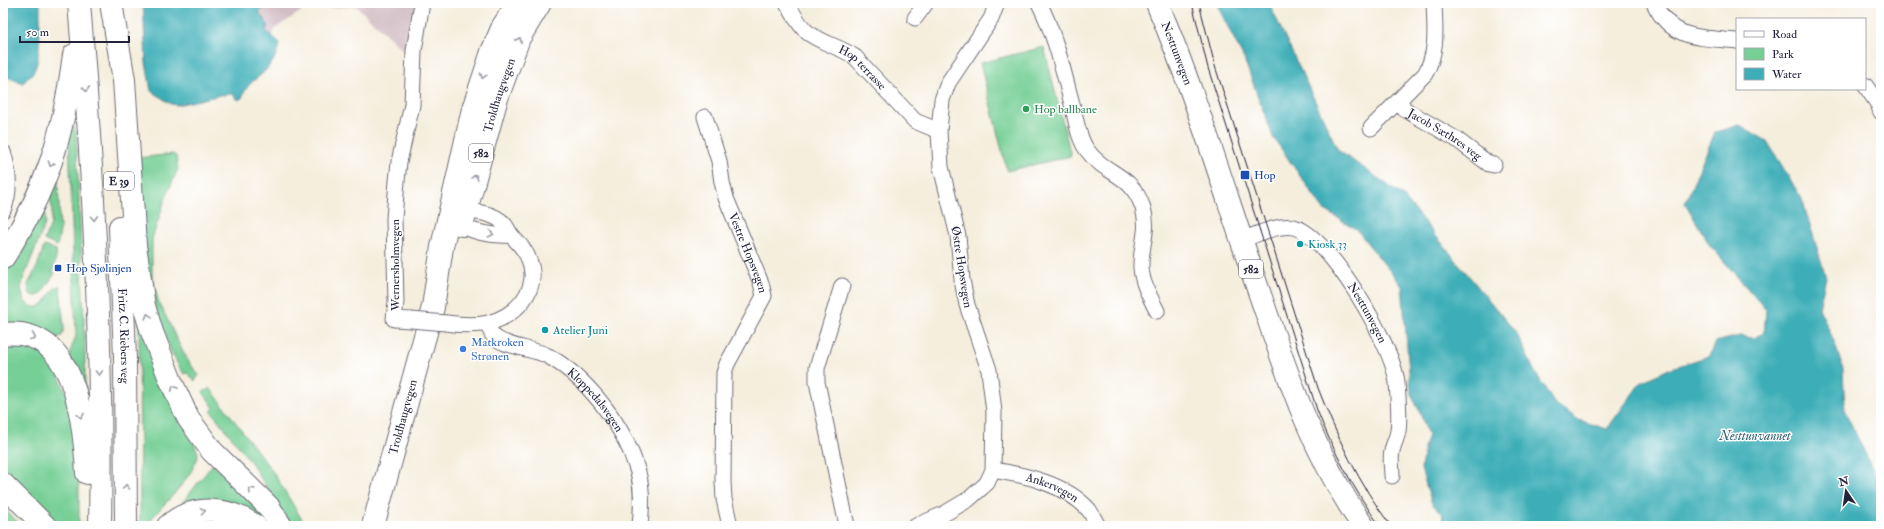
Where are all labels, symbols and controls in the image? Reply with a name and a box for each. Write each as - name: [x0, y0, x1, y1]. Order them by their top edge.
- scale bar: [20, 18, 129, 44]
- legend: [1736, 18, 1866, 90]
- street label: Nesttunvegen: [1157, 19, 1195, 87]
- text: 50 m: [26, 25, 50, 40]
- text: Road: [1772, 27, 1797, 42]
- one-way arrow: [514, 37, 522, 44]
- street label: Hop terrasse: [836, 42, 889, 93]
- text: Park: [1772, 47, 1794, 62]
- street label: Troldhaugvegen: [481, 56, 519, 134]
- text: Water: [1771, 67, 1802, 82]
- one-way arrow: [479, 72, 488, 79]
- one-way arrow: [81, 86, 90, 92]
- place label: Hop ballbane: [1034, 102, 1097, 117]
- marker: Hop ballbane: [1021, 104, 1031, 114]
- street label: Jacob Sæthres veg: [1404, 105, 1485, 164]
- road number: 582: [469, 144, 493, 162]
- one-way arrow: [47, 160, 56, 167]
- place label: Hop: [1254, 168, 1276, 183]
- marker: Hop: [1239, 169, 1251, 181]
- road number: E 39: [104, 172, 134, 190]
- one-way arrow: [470, 174, 479, 181]
- street label: Vestre Hopsvegen: [725, 211, 770, 294]
- one-way arrow: [89, 215, 98, 221]
- street label: Wernersholmvegen: [388, 219, 403, 312]
- street label: Østre Hopsvegen: [948, 225, 975, 309]
- one-way arrow: [488, 229, 495, 237]
- place label: Kiosk 33: [1308, 237, 1347, 252]
- marker: Kiosk 33: [1295, 239, 1305, 249]
- road number: 582: [1239, 260, 1263, 278]
- place label: Hop Sjølinjen: [66, 261, 132, 276]
- marker: Hop Sjølinjen: [53, 263, 63, 273]
- street label: Nesttunvegen: [1344, 280, 1390, 345]
- street label: Fritz C. Riebers veg: [114, 288, 132, 385]
- one-way arrow: [144, 313, 153, 320]
- place label: Atelier Juni: [552, 323, 608, 338]
- marker: Atelier Juni: [540, 325, 550, 335]
- one-way arrow: [29, 333, 36, 341]
- place label: Matkroken Strønen: [471, 335, 524, 364]
- marker: Matkroken Strønen: [458, 344, 468, 354]
- street label: Kloppedalsvegen: [564, 365, 626, 435]
- one-way arrow: [95, 370, 103, 376]
- street label: Troldhaugvegen: [386, 378, 421, 457]
- one-way arrow: [170, 384, 178, 391]
- one-way arrow: [76, 413, 85, 420]
- water label: Nesttunvannet: [1718, 428, 1792, 444]
- street label: Ankervegen: [1023, 470, 1081, 506]
- north arrow: [1826, 471, 1866, 511]
- text: N: [1837, 474, 1851, 489]
- one-way arrow: [122, 484, 130, 490]
- one-way arrow: [248, 487, 256, 495]
- one-way arrow: [200, 507, 206, 516]

